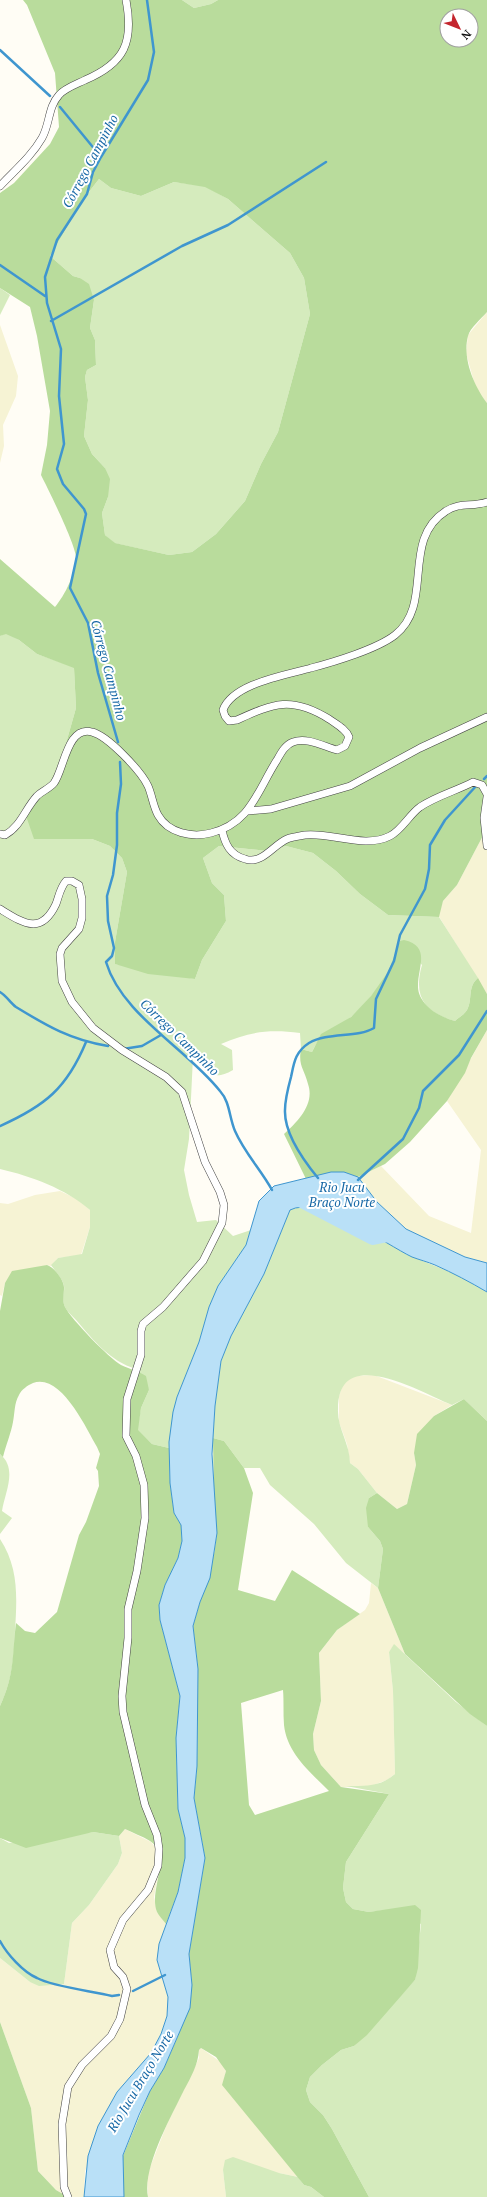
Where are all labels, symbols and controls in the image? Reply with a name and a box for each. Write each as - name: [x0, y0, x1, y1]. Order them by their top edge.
- north arrow: [439, 8, 479, 48]
- text: N: [458, 27, 474, 43]
- water label: Córrego Campinho: [58, 111, 122, 211]
- water label: Córrego Campinho: [87, 618, 131, 723]
- water label: Córrego Campinho: [136, 995, 224, 1080]
- water label: Rio Jucu Braço Norte: [308, 1178, 375, 1211]
- water label: Rio Jucu Braço Norte: [102, 2027, 177, 2136]

